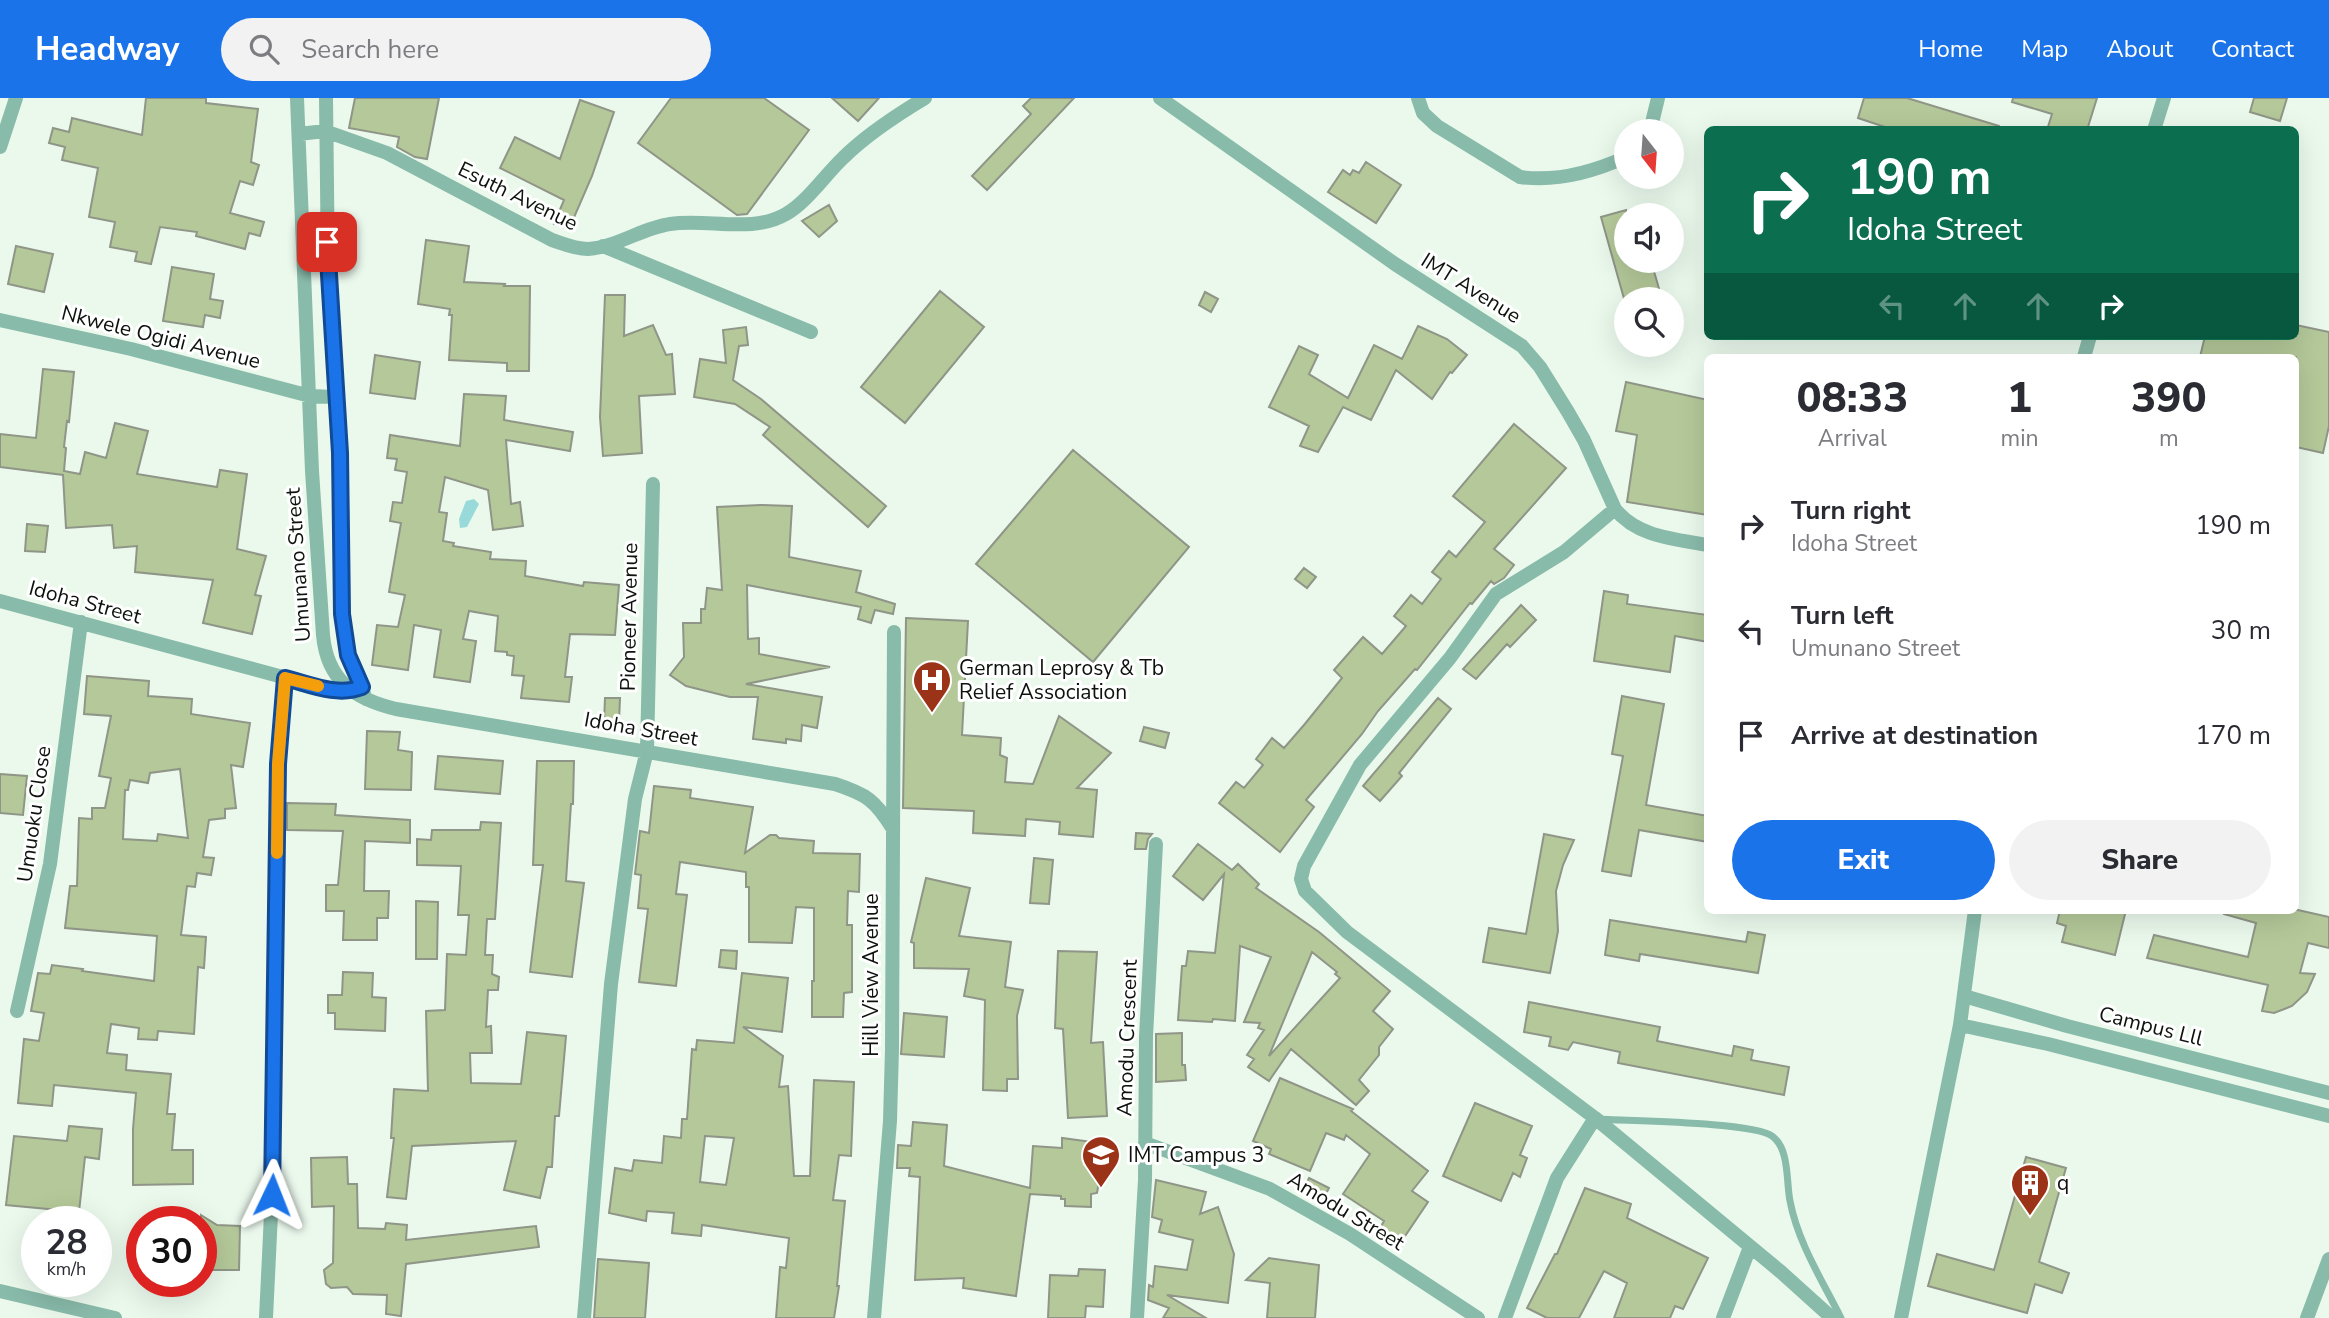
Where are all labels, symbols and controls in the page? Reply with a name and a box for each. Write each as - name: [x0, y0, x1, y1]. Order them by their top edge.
- search box: [221, 18, 711, 81]
- text: Headway: [35, 27, 179, 72]
- icon: search: [245, 30, 283, 68]
- text: Search here: [301, 32, 439, 67]
- text: Home: [1918, 33, 1983, 65]
- text: Map: [2021, 33, 2068, 65]
- text: About: [2106, 33, 2173, 65]
- text: Contact: [2211, 33, 2294, 65]
- north arrow: [1614, 119, 1684, 189]
- map controls: [1614, 119, 1684, 357]
- text: 190 m: [1847, 144, 1991, 211]
- icon: right: [1732, 154, 1823, 245]
- street label: Esuth Avenue: [453, 155, 583, 237]
- button: sound: [1614, 203, 1684, 273]
- text: Idoha Street: [1847, 208, 2022, 251]
- pin: [297, 212, 357, 272]
- icon: arrive: [308, 223, 346, 261]
- street label: IMT Avenue: [1416, 246, 1526, 330]
- button: search: [1614, 287, 1684, 357]
- icon: left: [1873, 287, 1911, 325]
- icon: ahead: [1946, 287, 1984, 325]
- icon: ahead: [2019, 287, 2057, 325]
- icon: right: [2092, 287, 2130, 325]
- street label: Nkwele Ogidi Avenue: [58, 299, 264, 375]
- text: 08:33: [1796, 370, 1908, 427]
- text: 1: [2007, 370, 2032, 427]
- text: 390: [2131, 370, 2207, 427]
- text: Arrival: [1818, 423, 1887, 454]
- text: min: [2001, 423, 2039, 454]
- text: m: [2159, 423, 2179, 454]
- street label: Umunano Street: [279, 486, 317, 643]
- text: Turn right: [1791, 493, 1910, 528]
- icon: right: [1732, 507, 1770, 545]
- text: 190 m: [2195, 508, 2271, 543]
- text: Idoha Street: [1791, 528, 1917, 559]
- street label: Pioneer Avenue: [614, 543, 644, 691]
- street label: Idoha Street: [26, 574, 145, 631]
- text: Turn left: [1791, 598, 1894, 633]
- icon: left: [1732, 612, 1770, 650]
- text: 30 m: [2211, 613, 2271, 648]
- text: Umunano Street: [1791, 633, 1960, 664]
- place label: German Leprosy & Tb Relief Association: [959, 654, 1164, 706]
- hospital icon: German Leprosy & Tb Relief Association: [911, 659, 953, 714]
- street label: Idoha Street: [582, 705, 701, 753]
- icon: arrive: [1732, 717, 1770, 755]
- text: Arrive at destination: [1791, 718, 2038, 753]
- text: 170 m: [2195, 718, 2271, 753]
- street label: Umuoku Close: [11, 744, 57, 884]
- button: Exit: [1732, 820, 1995, 900]
- button: Share: [2009, 820, 2271, 900]
- street label: Hill View Avenue: [857, 893, 885, 1057]
- street label: Amodu Crescent: [1110, 958, 1144, 1117]
- street label: Campus Lll: [2096, 1000, 2207, 1053]
- school or university icon: IMT Campus 3: [1080, 1134, 1122, 1189]
- place label: IMT Campus 3: [1128, 1141, 1264, 1169]
- position arrow: [235, 1158, 309, 1232]
- building icon: q: [2009, 1162, 2051, 1217]
- street label: Amodu Street: [1282, 1165, 1410, 1257]
- place label: q: [2057, 1169, 2069, 1197]
- speed limit sign: 30: [126, 1206, 217, 1297]
- text: 28: [45, 1219, 88, 1266]
- text: km/h: [47, 1257, 86, 1281]

